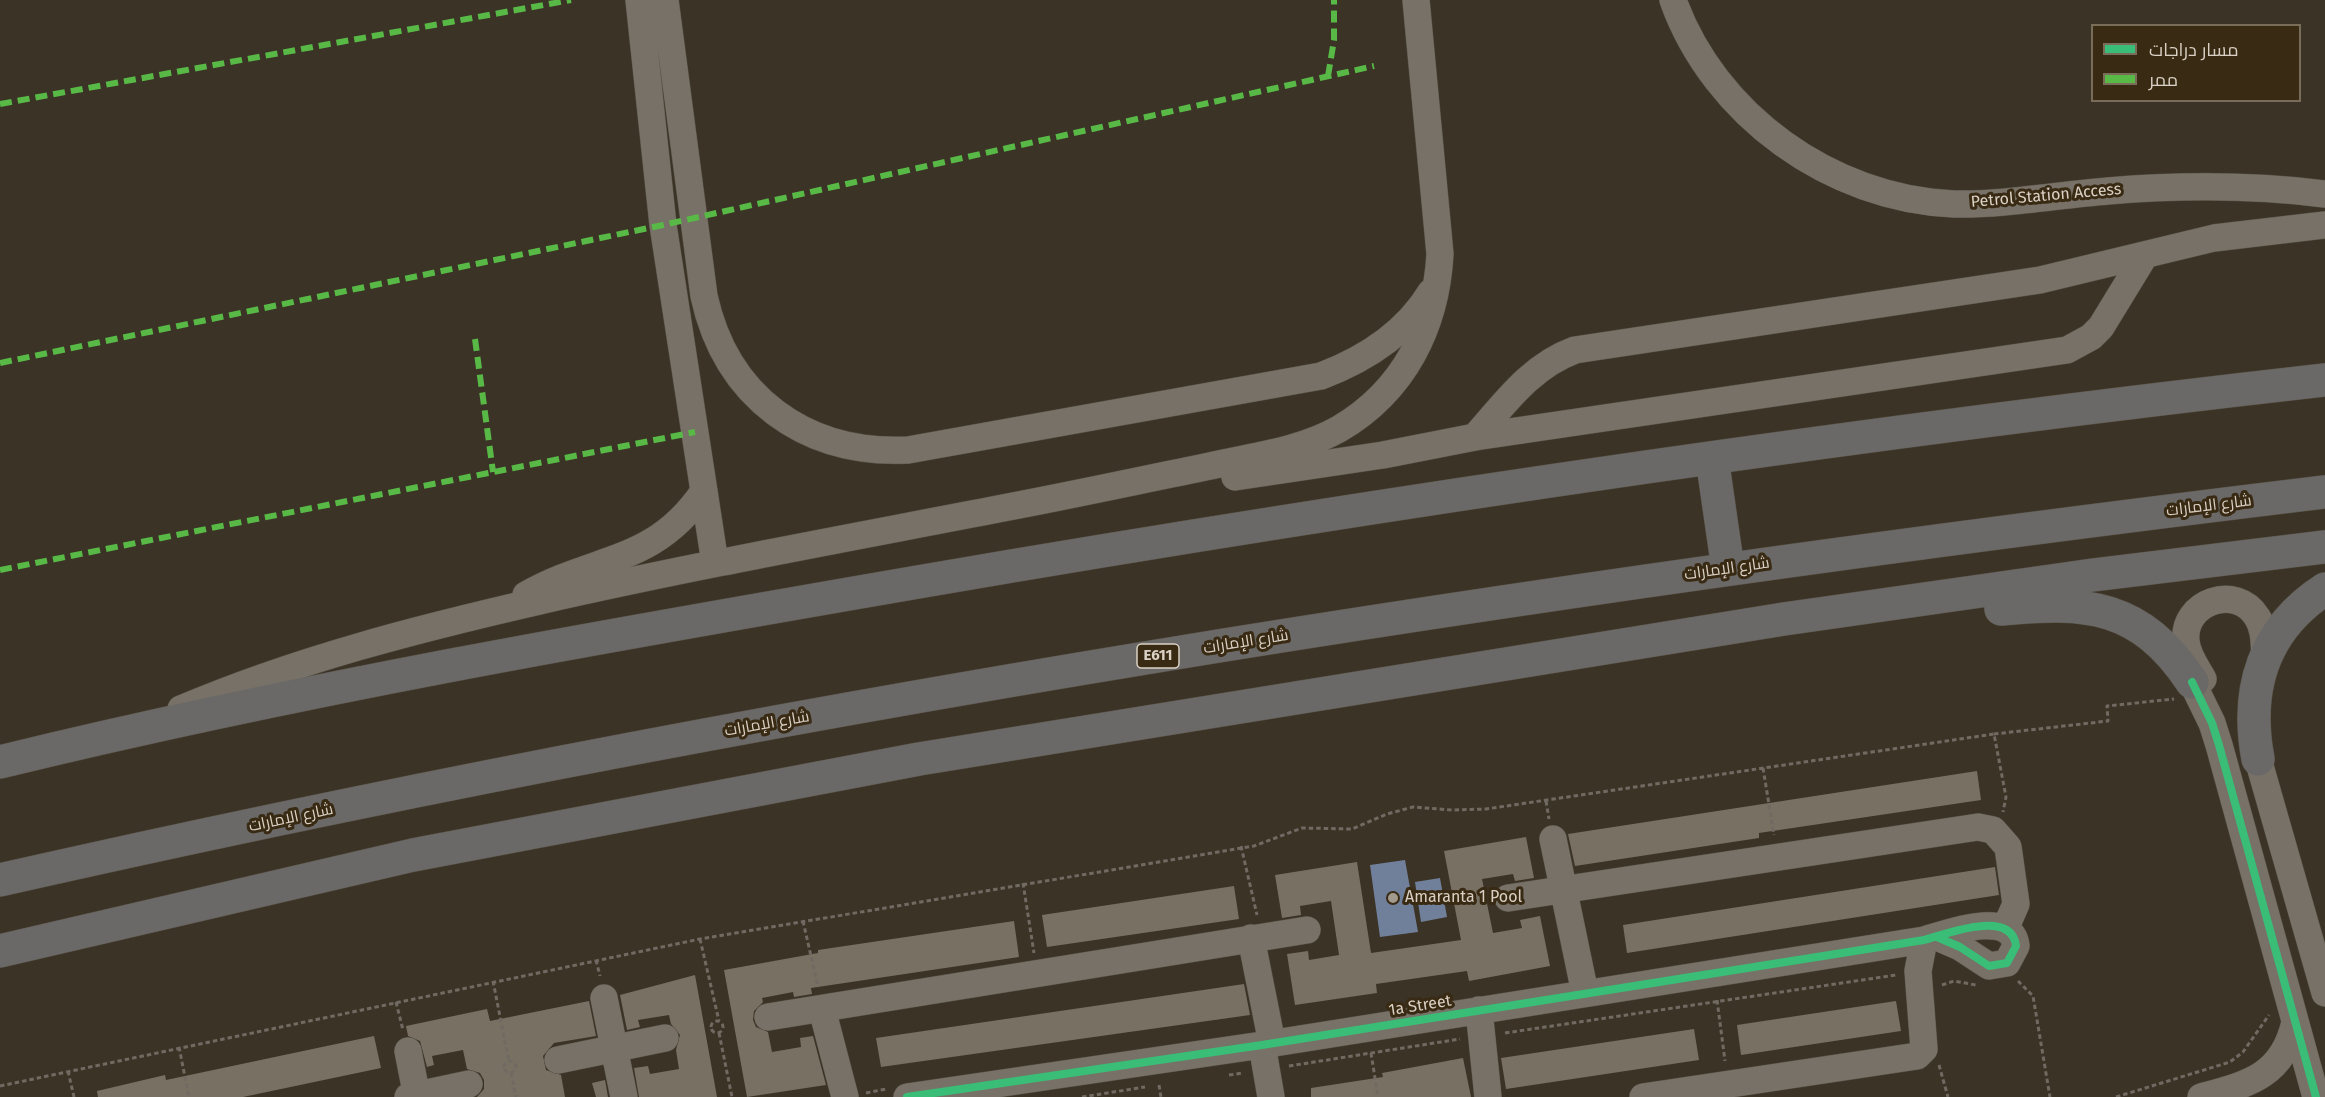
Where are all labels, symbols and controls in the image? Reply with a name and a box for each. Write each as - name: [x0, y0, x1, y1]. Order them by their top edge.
- legend: [2091, 24, 2301, 102]
- text: مسار دراجات: [2149, 39, 2239, 61]
- text: ممر: [2149, 69, 2178, 91]
- street label: Petrol Station Access: [1970, 180, 2122, 212]
- street label: شارع الإمارات: [2165, 491, 2253, 521]
- street label: شارع الإمارات: [1683, 554, 1771, 584]
- street label: شارع الإمارات: [1202, 626, 1290, 658]
- road number: E611: [1137, 644, 1179, 668]
- street label: شارع الإمارات: [723, 707, 811, 741]
- street label: شارع الإمارات: [247, 800, 335, 836]
- place label: Amaranta 1 Pool: [1405, 888, 1522, 908]
- marker: Amaranta 1 Pool: [1386, 891, 1400, 905]
- street label: 1a Street: [1387, 992, 1453, 1020]

